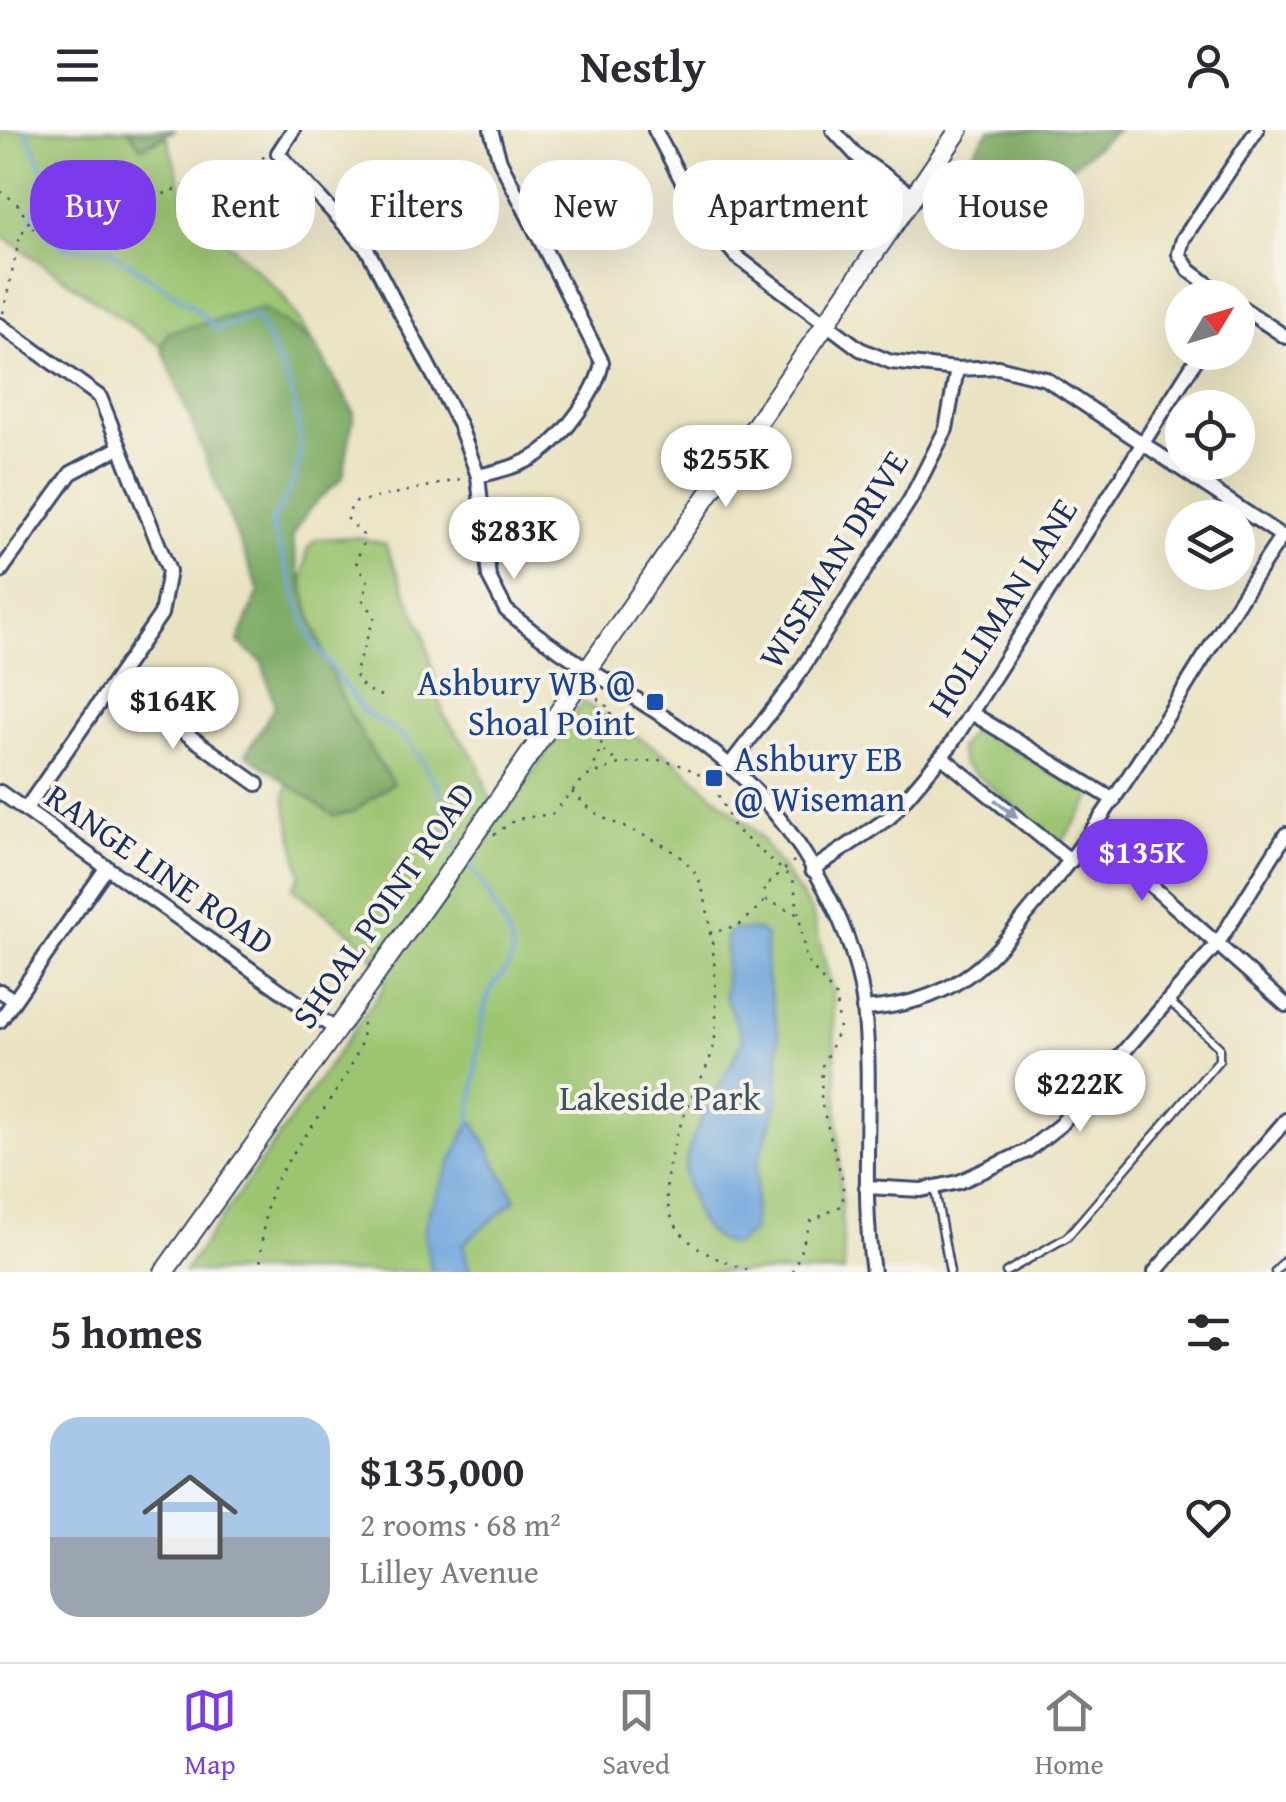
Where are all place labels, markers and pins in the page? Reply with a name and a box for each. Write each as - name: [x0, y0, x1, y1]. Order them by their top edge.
- pin: $255K: [656, 425, 796, 510]
- pin: $283K: [444, 497, 584, 582]
- place label: Ashbury WB @ Shoal Point: [417, 657, 635, 748]
- pin: $164K: [103, 667, 243, 752]
- marker: Ashbury WB @ Shoal Point: [644, 691, 666, 713]
- place label: Ashbury EB @ Wiseman: [734, 733, 906, 824]
- marker: Ashbury EB @ Wiseman: [703, 767, 725, 789]
- pin: $135K: [1072, 819, 1212, 904]
- pin: $222K: [1010, 1050, 1150, 1135]

